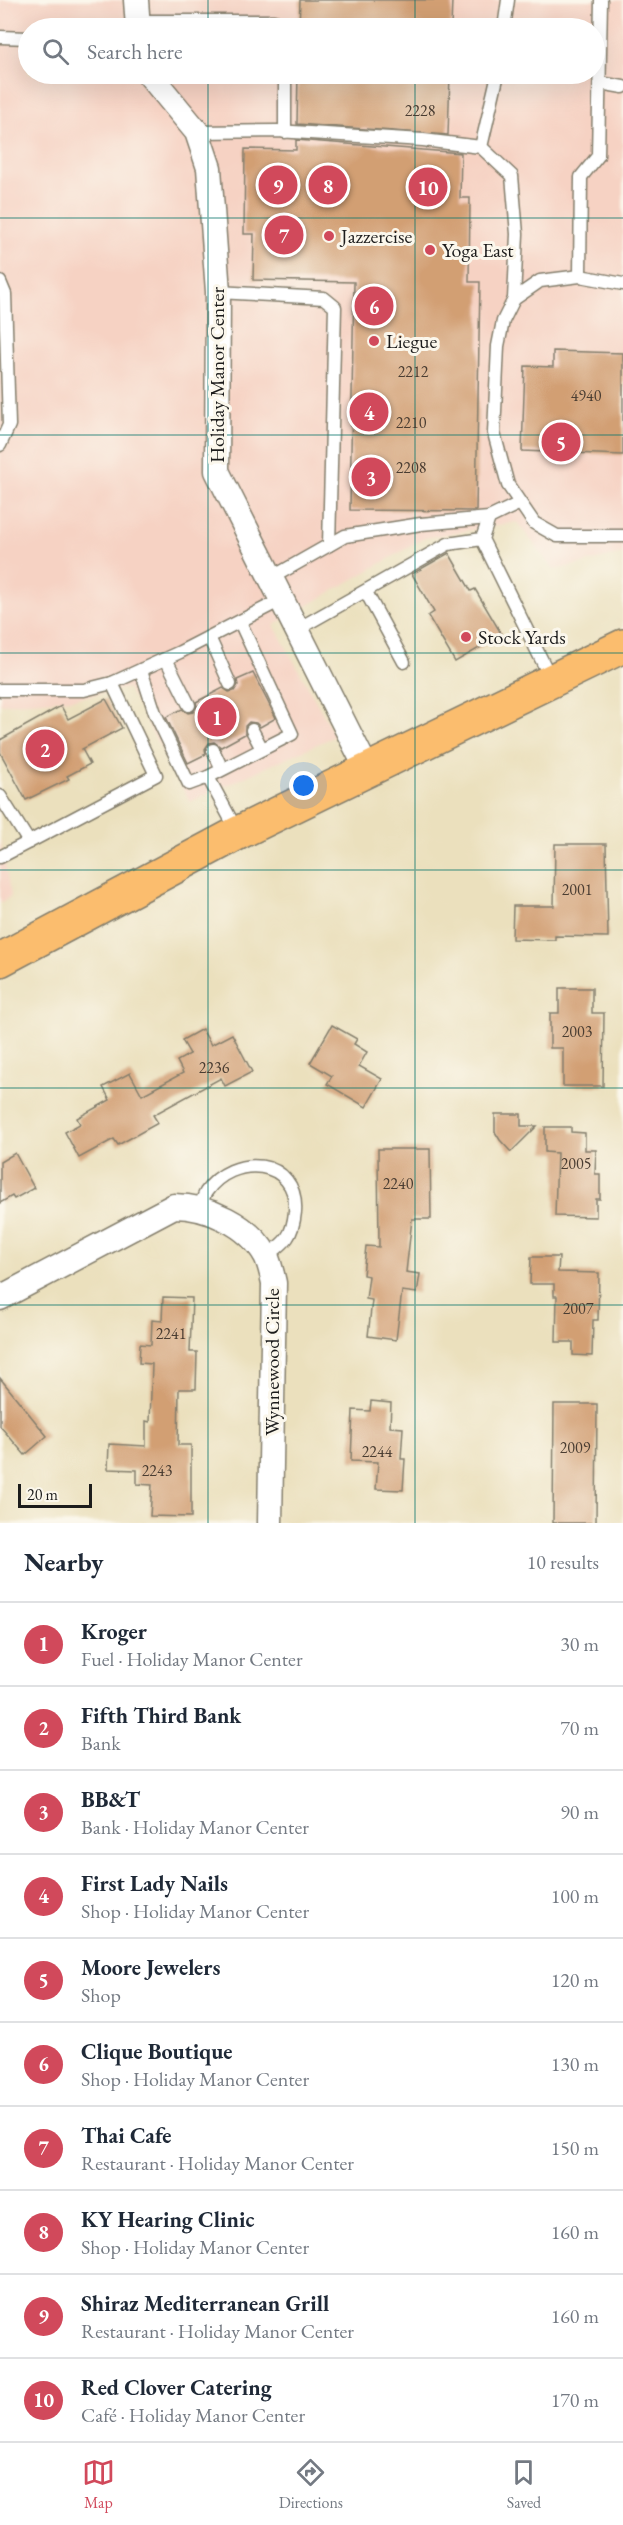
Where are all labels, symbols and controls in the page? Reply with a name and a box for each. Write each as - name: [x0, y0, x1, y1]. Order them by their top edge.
- search box: [18, 18, 605, 84]
- icon: search: [39, 35, 72, 68]
- text: Search here: [87, 37, 182, 66]
- house number: 2228: [405, 100, 436, 121]
- pin: 9: [258, 162, 298, 207]
- pin: 8: [308, 162, 348, 207]
- pin: 10: [408, 164, 448, 210]
- pin: 7: [264, 212, 304, 258]
- place label: Jazzercise: [339, 223, 412, 249]
- marker: Jazzercise: [322, 229, 336, 243]
- place label: Yoga East: [442, 237, 514, 263]
- marker: Yoga East: [423, 243, 437, 257]
- pin: 6: [354, 284, 394, 328]
- street label: Holiday Manor Center: [204, 287, 230, 463]
- place label: Liegue: [386, 328, 438, 354]
- marker: Liegue: [367, 334, 381, 348]
- house number: 2212: [398, 361, 429, 382]
- house number: 4940: [571, 385, 602, 406]
- pin: 4: [350, 390, 388, 434]
- house number: 2210: [396, 412, 427, 433]
- pin: 5: [542, 420, 580, 464]
- pin: 3: [352, 454, 391, 500]
- house number: 2208: [396, 457, 427, 478]
- place label: Stock Yards: [478, 624, 566, 650]
- marker: Stock Yards: [459, 630, 473, 644]
- pin: 1: [198, 694, 236, 740]
- pin: 2: [26, 726, 64, 771]
- your location: [289, 771, 318, 800]
- house number: 2001: [562, 879, 592, 900]
- house number: 2003: [562, 1021, 593, 1042]
- house number: 2236: [199, 1057, 230, 1078]
- house number: 2005: [561, 1153, 591, 1174]
- house number: 2240: [383, 1173, 414, 1194]
- street label: Wynnewood Circle: [259, 1288, 285, 1436]
- house number: 2007: [563, 1298, 594, 1319]
- house number: 2241: [156, 1323, 186, 1344]
- house number: 2009: [560, 1437, 591, 1458]
- house number: 2244: [362, 1441, 393, 1462]
- house number: 2243: [142, 1460, 173, 1481]
- scale bar: [18, 1481, 92, 1508]
- text: 20 m: [27, 1484, 58, 1505]
- text: Nearby: [24, 1545, 104, 1579]
- text: 10 results: [527, 1549, 599, 1575]
- text: Kroger: [81, 1617, 147, 1646]
- text: 1: [38, 1631, 49, 1657]
- text: 30 m: [560, 1631, 599, 1657]
- text: Fuel · Holiday Manor Center: [81, 1646, 303, 1672]
- text: Fifth Third Bank: [81, 1701, 241, 1730]
- text: 2: [38, 1715, 49, 1741]
- text: 70 m: [560, 1715, 599, 1741]
- text: Bank: [81, 1730, 121, 1756]
- text: BB&T: [81, 1785, 140, 1814]
- text: 3: [38, 1799, 49, 1825]
- text: 90 m: [560, 1799, 599, 1825]
- text: Bank · Holiday Manor Center: [81, 1814, 309, 1840]
- text: First Lady Nails: [81, 1869, 228, 1898]
- text: 4: [38, 1883, 49, 1909]
- text: 100 m: [551, 1883, 599, 1909]
- text: Shop · Holiday Manor Center: [81, 1898, 309, 1924]
- text: Moore Jewelers: [81, 1953, 220, 1982]
- text: 5: [38, 1967, 49, 1993]
- text: 120 m: [551, 1967, 599, 1993]
- text: Shop: [81, 1982, 121, 2008]
- text: Clique Boutique: [81, 2037, 232, 2066]
- text: 6: [38, 2051, 49, 2077]
- text: 130 m: [551, 2051, 599, 2077]
- text: Shop · Holiday Manor Center: [81, 2066, 309, 2092]
- text: Thai Cafe: [81, 2121, 171, 2150]
- text: 7: [38, 2135, 49, 2161]
- text: 150 m: [551, 2135, 599, 2161]
- text: Restaurant · Holiday Manor Center: [81, 2150, 354, 2176]
- text: KY Hearing Clinic: [81, 2205, 254, 2234]
- text: 8: [38, 2219, 49, 2245]
- text: 160 m: [551, 2219, 599, 2245]
- text: Shop · Holiday Manor Center: [81, 2234, 309, 2260]
- text: Shiraz Mediterranean Grill: [81, 2289, 329, 2318]
- text: 9: [38, 2303, 49, 2329]
- text: 160 m: [551, 2303, 599, 2329]
- text: Restaurant · Holiday Manor Center: [81, 2318, 354, 2344]
- text: Red Clover Catering: [81, 2373, 272, 2402]
- text: 10: [33, 2387, 54, 2413]
- text: 170 m: [551, 2387, 599, 2413]
- text: Café · Holiday Manor Center: [81, 2402, 305, 2428]
- tab: Map: [82, 2456, 115, 2513]
- tab: Directions: [279, 2456, 343, 2513]
- tab: Saved: [507, 2456, 541, 2513]

